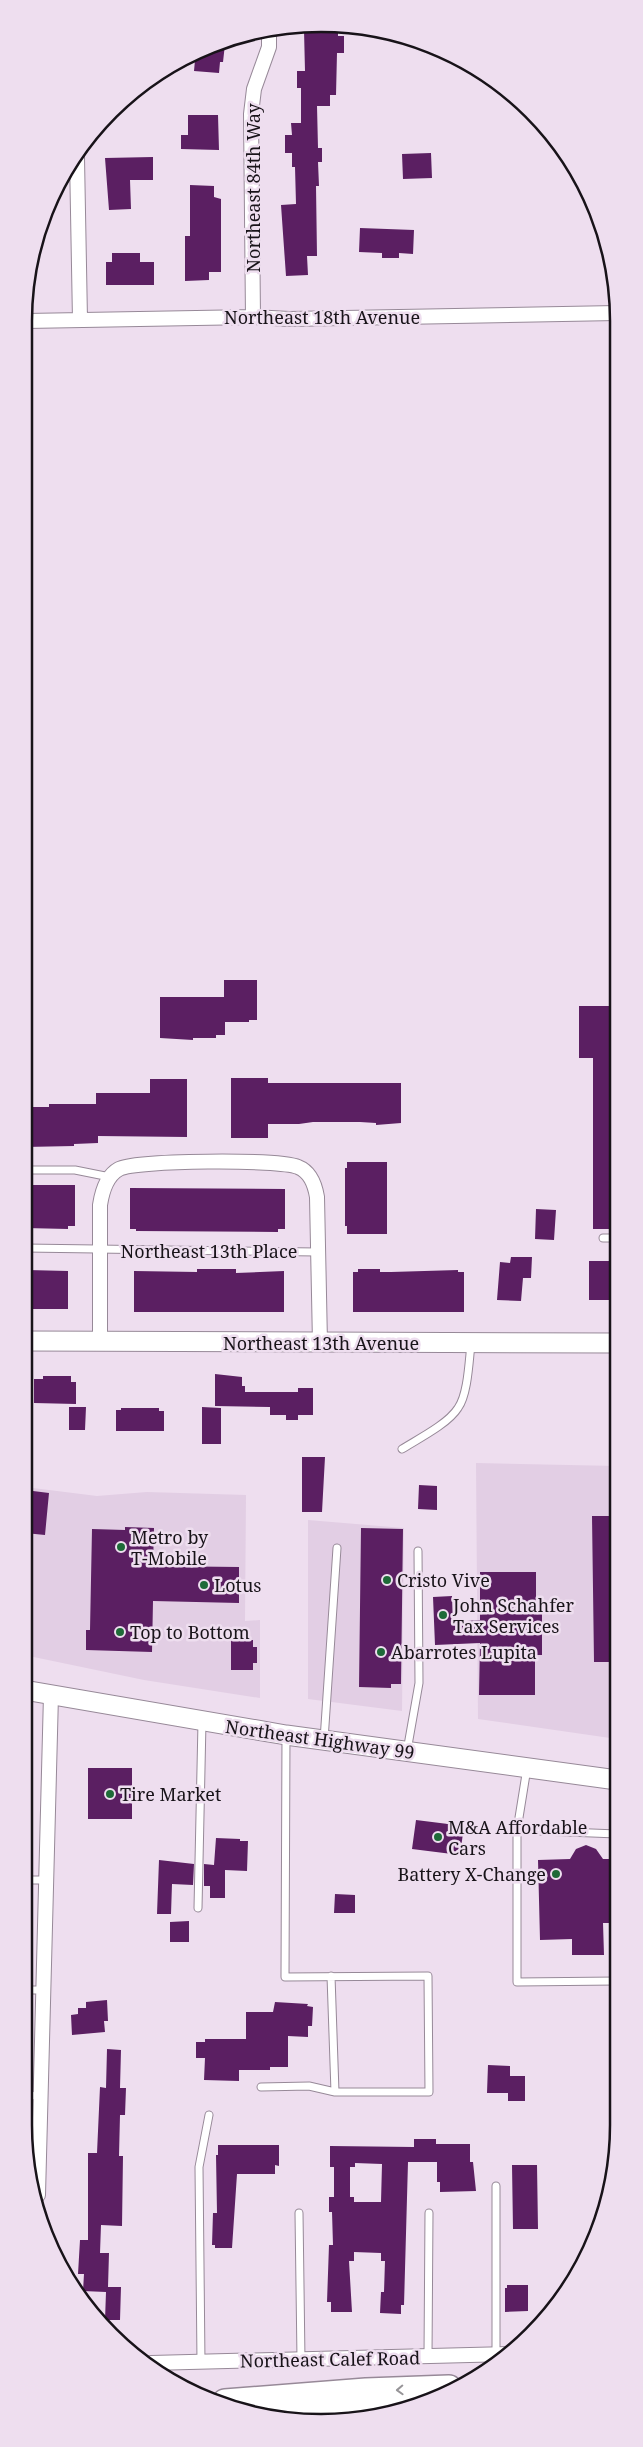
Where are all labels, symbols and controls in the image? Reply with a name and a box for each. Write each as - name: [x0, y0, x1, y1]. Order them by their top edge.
- street label: Northeast 84th Way: [241, 102, 265, 273]
- street label: Northeast 18th Avenue: [224, 305, 420, 329]
- street label: Northeast 13th Place: [121, 1239, 297, 1263]
- street label: Northeast 13th Avenue: [223, 1331, 419, 1355]
- place label: Metro by T-Mobile: [131, 1525, 209, 1570]
- marker: Metro by T-Mobile: [115, 1541, 127, 1553]
- place label: Cristo Vive: [397, 1568, 490, 1592]
- place label: Lotus: [214, 1573, 261, 1597]
- marker: Cristo Vive: [381, 1574, 393, 1586]
- marker: Lotus: [198, 1579, 210, 1591]
- place label: John Schahfer Tax Services: [452, 1593, 574, 1638]
- marker: John Schahfer Tax Services: [437, 1609, 449, 1621]
- place label: Top to Bottom: [130, 1620, 250, 1644]
- marker: Top to Bottom: [114, 1626, 126, 1638]
- place label: Abarrotes Lupita: [391, 1640, 537, 1664]
- marker: Abarrotes Lupita: [375, 1646, 387, 1658]
- street label: Northeast Highway 99: [224, 1714, 416, 1764]
- place label: Tire Market: [120, 1782, 221, 1806]
- marker: Tire Market: [104, 1788, 116, 1800]
- place label: M&A Affordable Cars: [448, 1815, 587, 1860]
- marker: M&A Affordable Cars: [432, 1831, 444, 1843]
- place label: Battery X-Change: [397, 1862, 546, 1886]
- marker: Battery X-Change: [550, 1868, 562, 1880]
- street label: Northeast Calef Road: [240, 2345, 420, 2373]
- one-way arrow: [396, 2385, 404, 2395]

